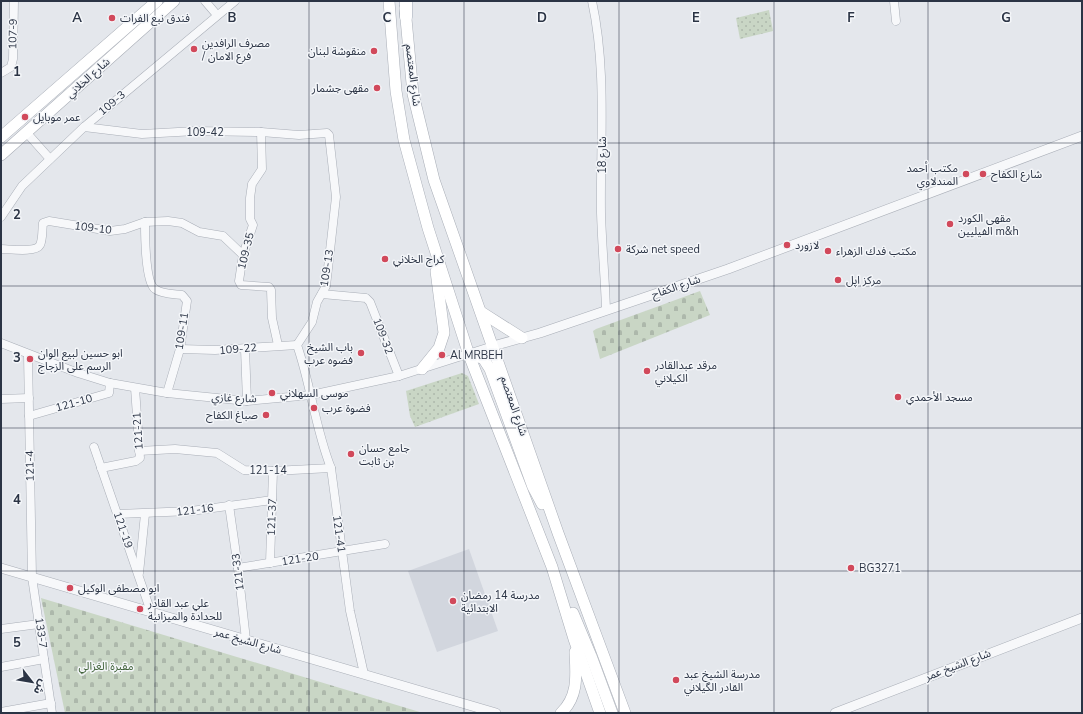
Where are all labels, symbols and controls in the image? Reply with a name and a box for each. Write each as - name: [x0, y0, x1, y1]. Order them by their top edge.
- text: A: [72, 9, 82, 27]
- text: B: [228, 9, 237, 27]
- text: C: [383, 9, 392, 27]
- text: D: [537, 9, 547, 27]
- text: E: [692, 9, 700, 27]
- text: F: [847, 9, 855, 27]
- text: G: [1001, 9, 1011, 27]
- place label: فندق نبع الفرات: [120, 11, 190, 26]
- marker: فندق نبع الفرات: [107, 13, 117, 23]
- street label: 107-9: [5, 18, 21, 50]
- place label: مصرف الرافدين / فرع الامان: [201, 36, 270, 64]
- street label: شارع المعتصم: [401, 43, 424, 107]
- marker: مصرف الرافدين / فرع الامان: [189, 44, 199, 54]
- place label: منقوشة لبنان: [308, 44, 366, 59]
- marker: منقوشة لبنان: [369, 46, 379, 56]
- street label: شارع الخلاني: [63, 54, 115, 103]
- text: 1: [13, 63, 21, 81]
- place label: مقهى جشمار: [311, 81, 369, 96]
- marker: مقهى جشمار: [372, 83, 382, 93]
- street label: 109-3: [95, 87, 129, 119]
- place label: عمر موبايل: [33, 110, 81, 125]
- marker: عمر موبايل: [20, 112, 30, 122]
- street label: 109-42: [186, 125, 224, 140]
- street label: شارع 18: [595, 136, 610, 174]
- place label: مكتب أحمد المندلاوي: [906, 161, 958, 190]
- place label: شارع الكفاح: [991, 167, 1042, 182]
- marker: مكتب أحمد المندلاوي: [961, 169, 971, 179]
- marker: شارع الكفاح: [978, 169, 988, 179]
- text: 2: [13, 206, 21, 224]
- place label: مقهى الكورد الفيليين m&h: [958, 211, 1019, 239]
- street label: 109-10: [73, 218, 113, 238]
- marker: مقهى الكورد الفيليين m&h: [945, 219, 955, 229]
- street label: 109-35: [234, 231, 258, 271]
- place label: لازورد: [795, 238, 819, 253]
- marker: لازورد: [782, 240, 792, 250]
- place label: شركة net speed: [626, 242, 700, 257]
- marker: شركة net speed: [613, 244, 623, 254]
- place label: مكتب فدك الزهراء: [836, 244, 917, 259]
- marker: مكتب فدك الزهراء: [823, 246, 833, 256]
- street label: 109-13: [317, 248, 337, 288]
- place label: كراج الخلاني: [393, 252, 445, 268]
- marker: كراج الخلاني: [380, 254, 390, 264]
- street label: شارع الكفاح: [649, 271, 703, 302]
- place label: مركز اپل: [846, 273, 882, 288]
- marker: مركز اپل: [833, 275, 843, 285]
- street label: 109-11: [172, 311, 192, 351]
- street label: 109-32: [369, 316, 397, 356]
- street label: 109-22: [219, 340, 257, 358]
- place label: باب الشيخ فضوه عرب: [304, 340, 353, 368]
- place label: ابو حسين لبيع الوان الرسم على الزجاج: [38, 346, 123, 375]
- marker: باب الشيخ فضوه عرب: [356, 348, 366, 358]
- place label: Al MRBEH: [450, 348, 503, 363]
- text: 3: [13, 349, 21, 367]
- marker: Al MRBEH: [437, 350, 447, 360]
- marker: ابو حسين لبيع الوان الرسم على الزجاج: [25, 354, 35, 364]
- place label: مرقد عبدالقادر الكيلاني: [654, 358, 717, 387]
- marker: مرقد عبدالقادر الكيلاني: [642, 366, 652, 376]
- street label: شارع المعتصم: [496, 374, 531, 439]
- place label: موسى السهلاني: [280, 386, 349, 402]
- marker: موسى السهلاني: [267, 388, 277, 398]
- street label: 121-10: [54, 390, 95, 415]
- street label: شارع غازي: [211, 390, 257, 408]
- place label: مسجد الأحمدي: [906, 390, 973, 406]
- marker: مسجد الأحمدي: [893, 392, 903, 402]
- place label: فضوة عرب: [322, 401, 371, 416]
- marker: فضوة عرب: [309, 403, 319, 413]
- place label: صباغ الكفاح: [206, 408, 258, 423]
- marker: صباغ الكفاح: [261, 410, 271, 420]
- street label: 121-21: [129, 412, 147, 450]
- place label: جامع حسان بن ثابت: [359, 441, 410, 469]
- marker: جامع حسان بن ثابت: [346, 449, 356, 459]
- street label: 121-4: [22, 450, 38, 482]
- street label: 121-14: [249, 463, 287, 478]
- text: 4: [13, 491, 21, 509]
- street label: 121-37: [264, 498, 280, 536]
- street label: 121-16: [175, 500, 215, 520]
- street label: 121-19: [110, 510, 136, 550]
- street label: 121-41: [329, 514, 349, 554]
- street label: 121-20: [280, 549, 320, 569]
- street label: 121-33: [228, 552, 248, 592]
- place label: BG3271: [859, 561, 901, 576]
- marker: BG3271: [846, 563, 856, 573]
- place label: ابو مصطفى الوكيل: [78, 581, 159, 596]
- marker: ابو مصطفى الوكيل: [65, 583, 75, 593]
- place label: مدرسة 14 رمضان الابتدائية: [461, 588, 540, 616]
- place label: علي عبد القادر للحدادة والميزانية: [147, 596, 222, 624]
- marker: مدرسة 14 رمضان الابتدائية: [448, 596, 458, 606]
- marker: علي عبد القادر للحدادة والميزانية: [135, 604, 145, 614]
- street label: 133-7: [31, 617, 51, 649]
- street label: شارع الشيخ عمر: [212, 624, 284, 658]
- text: 5: [13, 634, 21, 652]
- street label: شارع الشيخ عمر: [922, 645, 993, 685]
- park label: مقبرة الغزالي: [78, 659, 134, 675]
- north arrow: [12, 662, 52, 702]
- place label: مدرسة الشيخ عبد القادر الگيلاني: [684, 667, 760, 696]
- marker: مدرسة الشيخ عبد القادر الگيلاني: [671, 675, 681, 685]
- text: ش: [30, 677, 50, 697]

